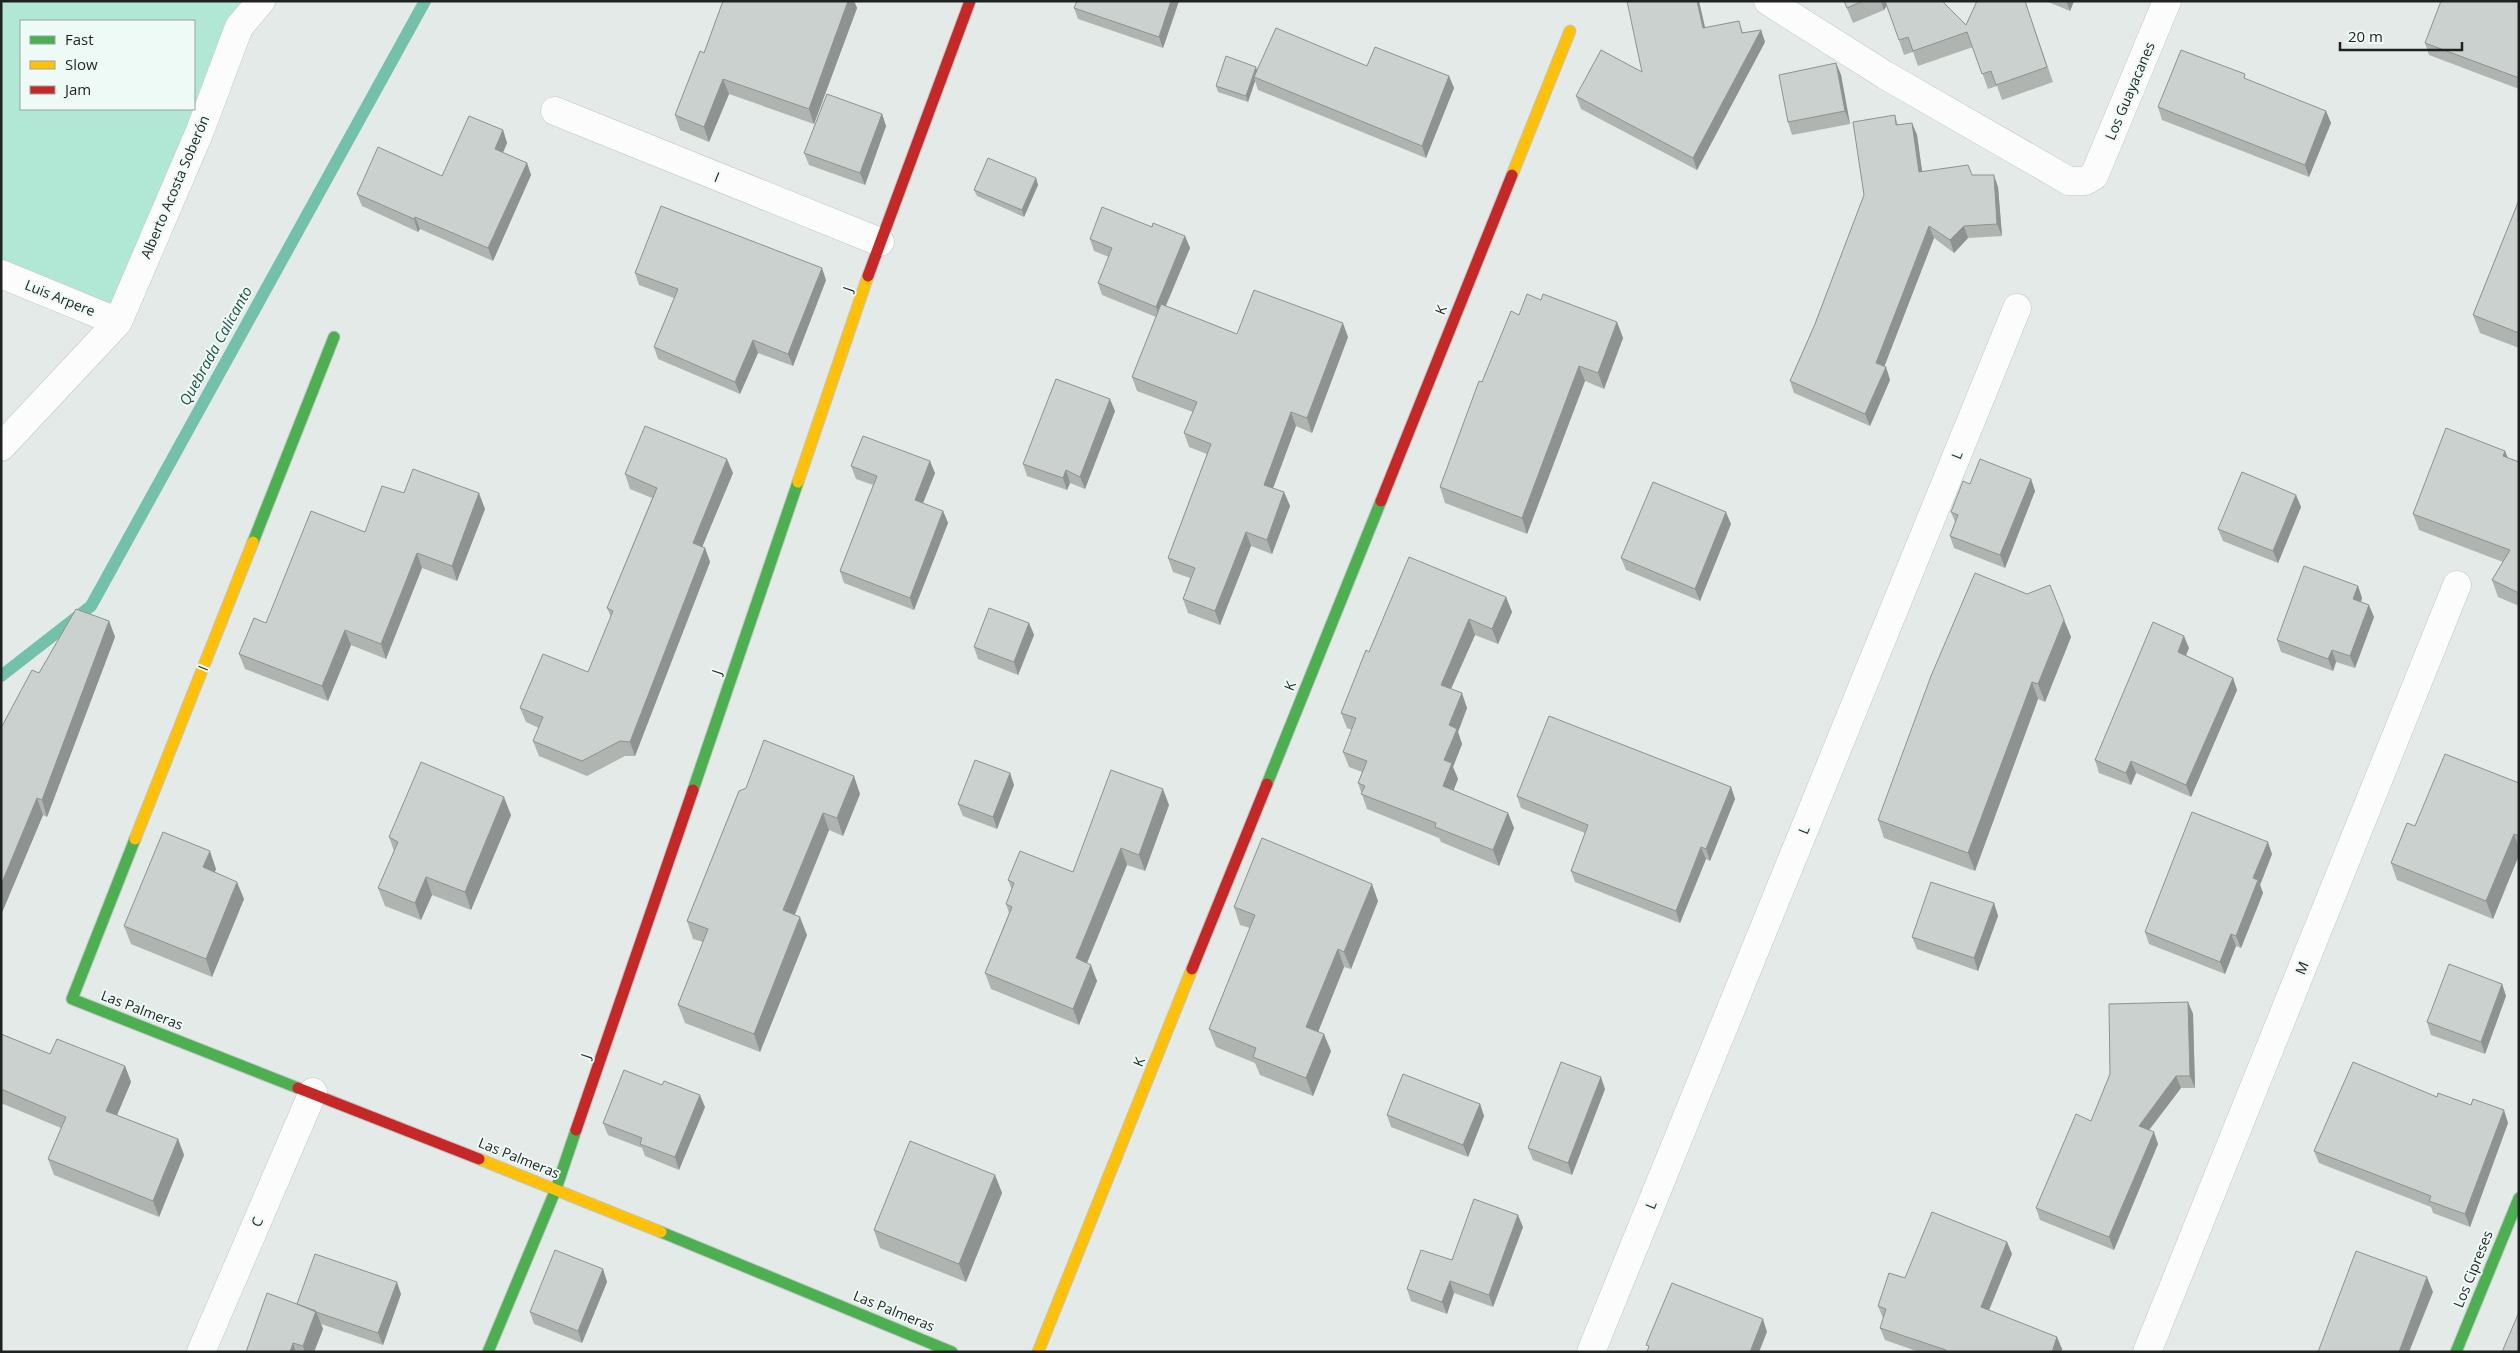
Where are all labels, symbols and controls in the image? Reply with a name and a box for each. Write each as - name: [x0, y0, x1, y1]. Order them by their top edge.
- legend: [20, 20, 195, 110]
- scale bar: [2340, 20, 2462, 52]
- text: 20 m: [2348, 26, 2383, 46]
- text: Fast: [65, 29, 94, 49]
- street label: Los Guayacanes: [2100, 38, 2159, 143]
- text: Slow: [65, 54, 98, 74]
- text: Jam: [63, 79, 91, 99]
- street label: Alberto Acosta Soberón: [136, 112, 213, 261]
- street label: I: [712, 167, 723, 186]
- street label: Luis Arpere: [22, 275, 98, 320]
- water label: Quebrada Calicanto: [174, 282, 256, 409]
- street label: J: [837, 284, 857, 296]
- street label: K: [1430, 302, 1451, 317]
- street label: L: [1946, 448, 1967, 462]
- street label: I: [193, 662, 212, 673]
- street label: J: [706, 667, 726, 679]
- street label: K: [1279, 678, 1300, 693]
- street label: L: [1793, 823, 1814, 837]
- street label: M: [2290, 958, 2313, 977]
- street label: Las Palmeras: [99, 985, 186, 1034]
- street label: J: [575, 1051, 595, 1063]
- street label: K: [1128, 1054, 1149, 1069]
- street label: Las Palmeras: [476, 1133, 563, 1183]
- street label: L: [1640, 1198, 1661, 1212]
- street label: C: [246, 1214, 267, 1230]
- street label: Los Cipreses: [2448, 1227, 2497, 1310]
- street label: Las Palmeras: [851, 1286, 938, 1336]

